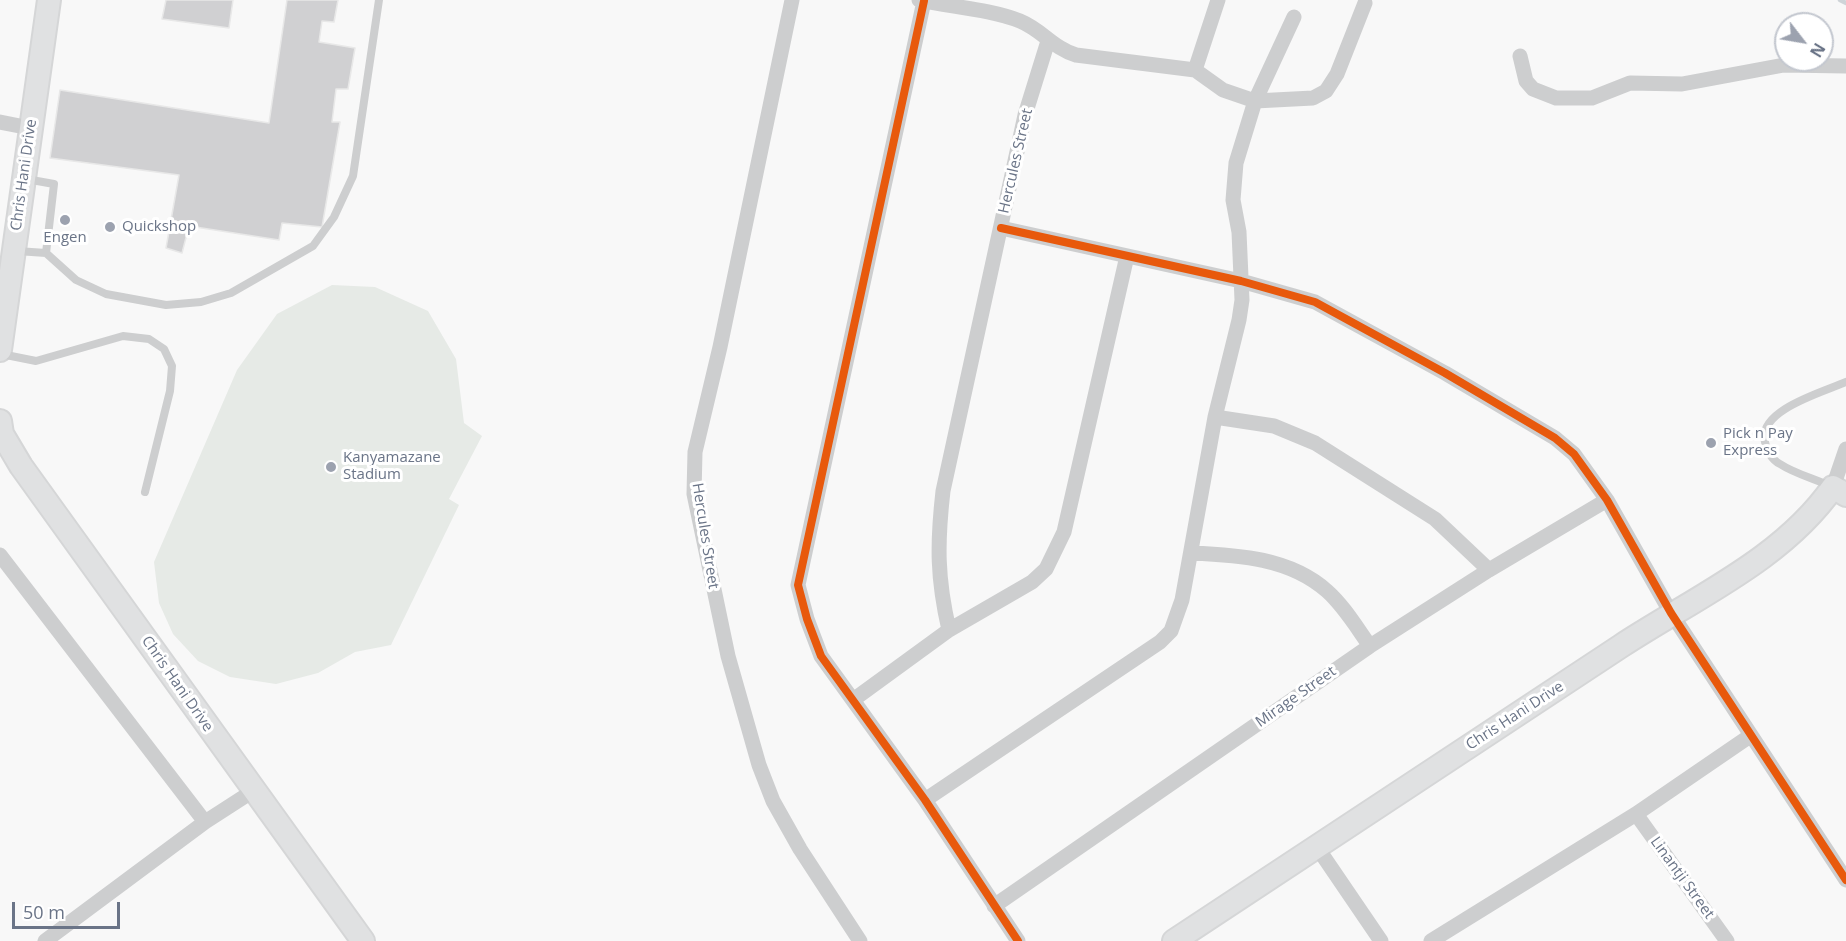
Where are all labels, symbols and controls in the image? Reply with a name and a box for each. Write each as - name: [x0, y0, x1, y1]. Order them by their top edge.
- north arrow: [1774, 12, 1834, 72]
- text: N: [1805, 39, 1830, 61]
- street label: Hercules Street: [995, 107, 1037, 215]
- street label: Chris Hani Drive: [7, 118, 41, 232]
- marker: Engen: [58, 213, 72, 227]
- place label: Quickshop: [122, 218, 196, 236]
- marker: Quickshop: [103, 220, 117, 234]
- place label: Engen: [43, 229, 87, 247]
- place label: Pick n Pay Express: [1723, 425, 1793, 460]
- marker: Pick n Pay Express: [1704, 436, 1718, 450]
- place label: Kanyamazane Stadium: [343, 449, 441, 484]
- marker: Kanyamazane Stadium: [324, 460, 338, 474]
- street label: Hercules Street: [688, 482, 722, 590]
- street label: Chris Hani Drive: [137, 633, 217, 735]
- street label: Mirage Street: [1252, 663, 1340, 731]
- street label: Chris Hani Drive: [1463, 678, 1567, 754]
- street label: Linantji Street: [1646, 833, 1718, 923]
- scale bar: [15, 890, 123, 928]
- text: 50 m: [23, 900, 65, 924]

